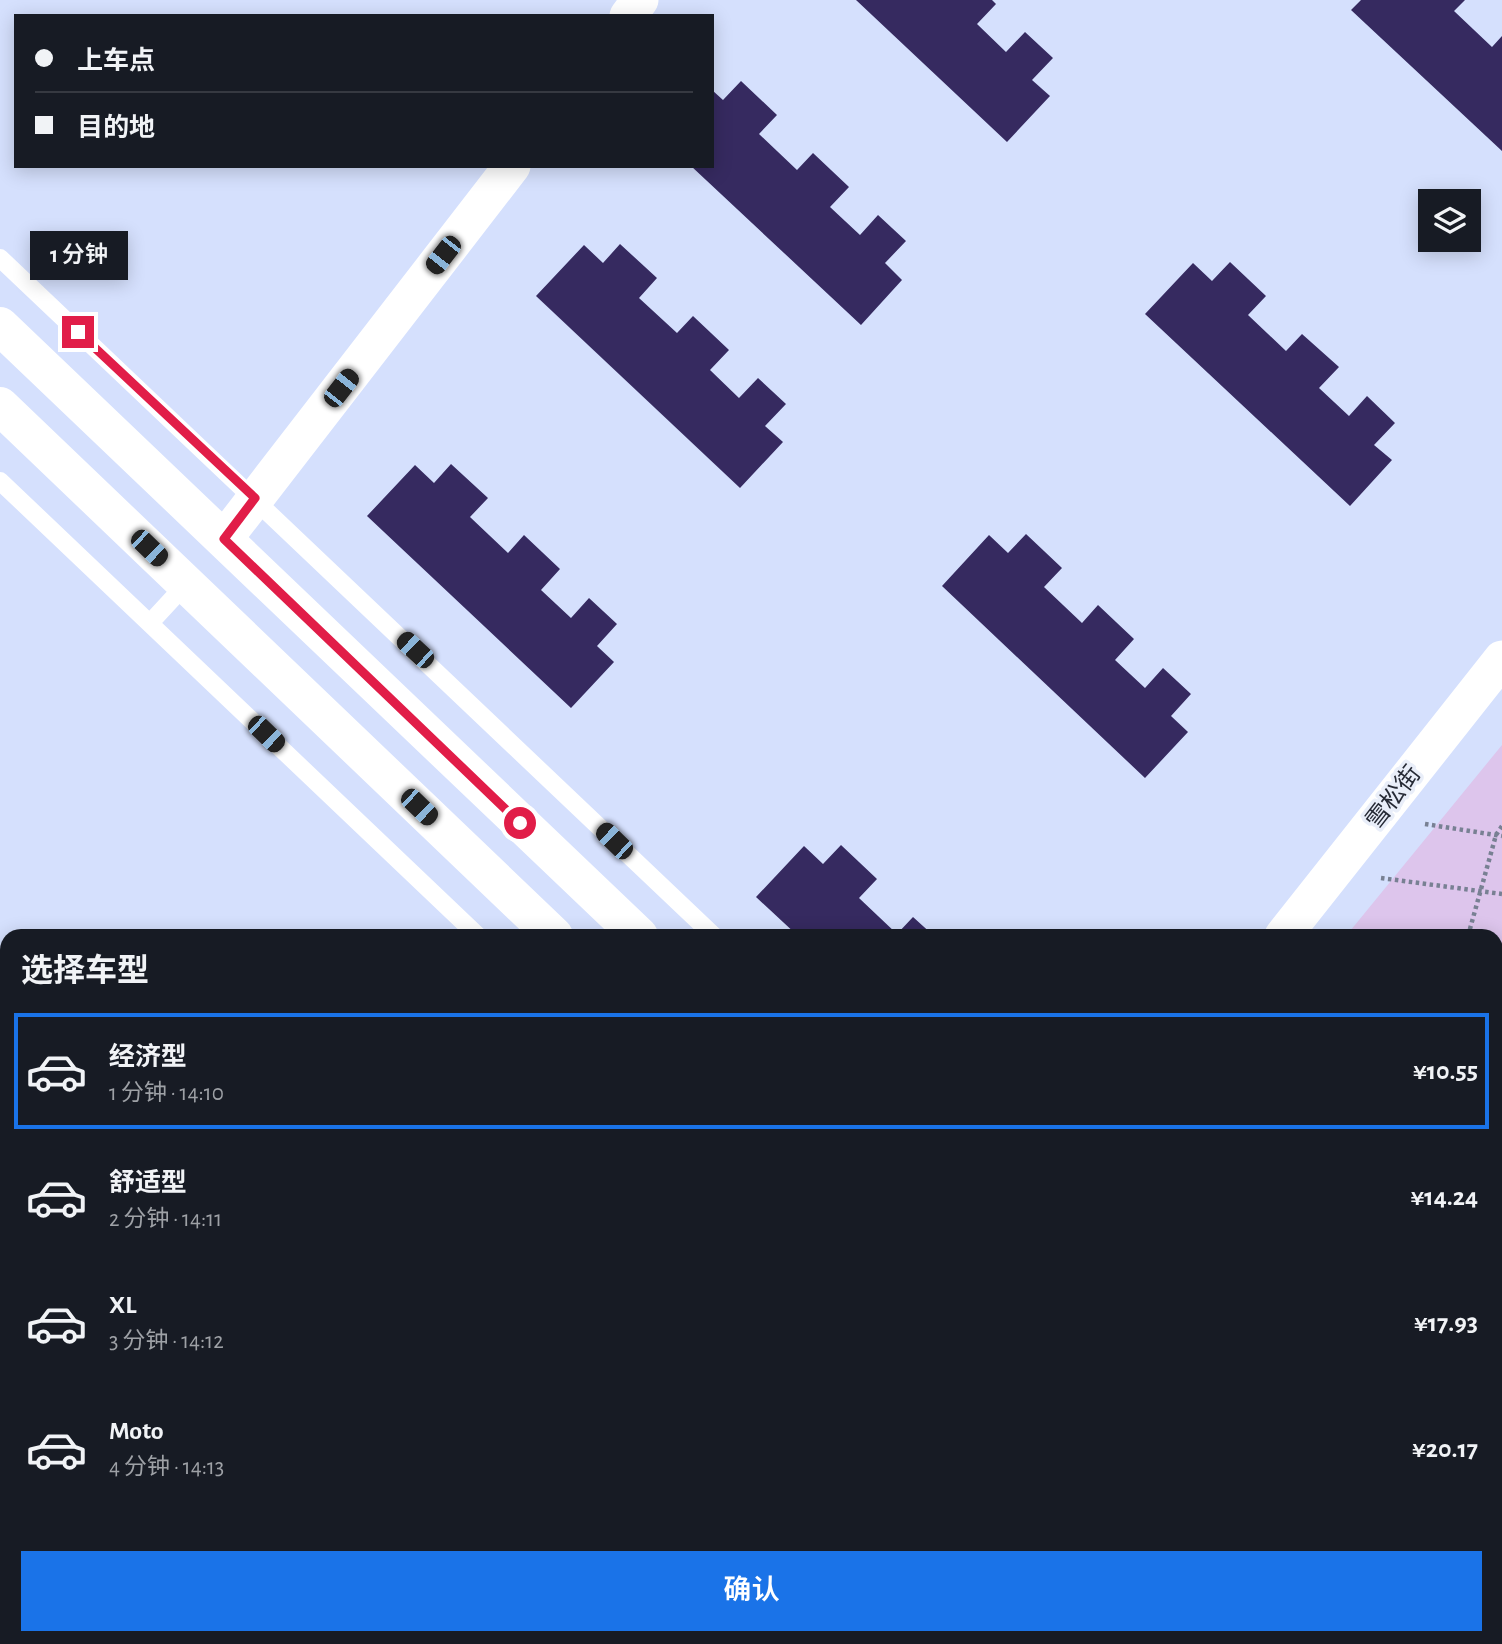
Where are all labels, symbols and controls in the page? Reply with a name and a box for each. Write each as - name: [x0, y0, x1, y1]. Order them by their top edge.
- text: 上车点: [77, 48, 155, 74]
- text: 目的地: [77, 115, 155, 141]
- map controls: [1418, 189, 1481, 252]
- button: layers: [1418, 189, 1481, 252]
- callout: 1 分钟: [29, 230, 127, 280]
- car: [422, 232, 465, 278]
- text: 1 分钟: [50, 244, 108, 267]
- route end: [62, 316, 94, 348]
- car: [320, 365, 363, 411]
- car: [127, 526, 172, 570]
- car: [393, 628, 438, 672]
- car: [244, 712, 289, 756]
- street label: 雪松街: [1361, 761, 1425, 833]
- car: [397, 785, 442, 829]
- route start: [504, 807, 536, 839]
- car: [592, 819, 637, 863]
- text: 选择车型: [21, 955, 149, 987]
- icon: car: [25, 1040, 88, 1103]
- text: 经济型: [109, 1044, 187, 1070]
- text: ¥10.55: [1413, 1058, 1478, 1084]
- text: 1 分钟 · 14:10: [109, 1082, 224, 1105]
- icon: car: [25, 1166, 88, 1229]
- text: 舒适型: [109, 1170, 187, 1196]
- text: ¥14.24: [1411, 1184, 1478, 1210]
- text: 2 分钟 · 14:11: [109, 1208, 222, 1231]
- icon: car: [25, 1292, 88, 1355]
- text: XL: [109, 1292, 136, 1318]
- text: ¥17.93: [1414, 1310, 1478, 1336]
- text: 3 分钟 · 14:12: [109, 1330, 224, 1353]
- icon: car: [25, 1418, 88, 1481]
- text: Moto: [109, 1418, 164, 1444]
- text: ¥20.17: [1412, 1436, 1478, 1462]
- text: 4 分钟 · 14:13: [109, 1456, 224, 1479]
- button: 确认: [21, 1551, 1482, 1631]

